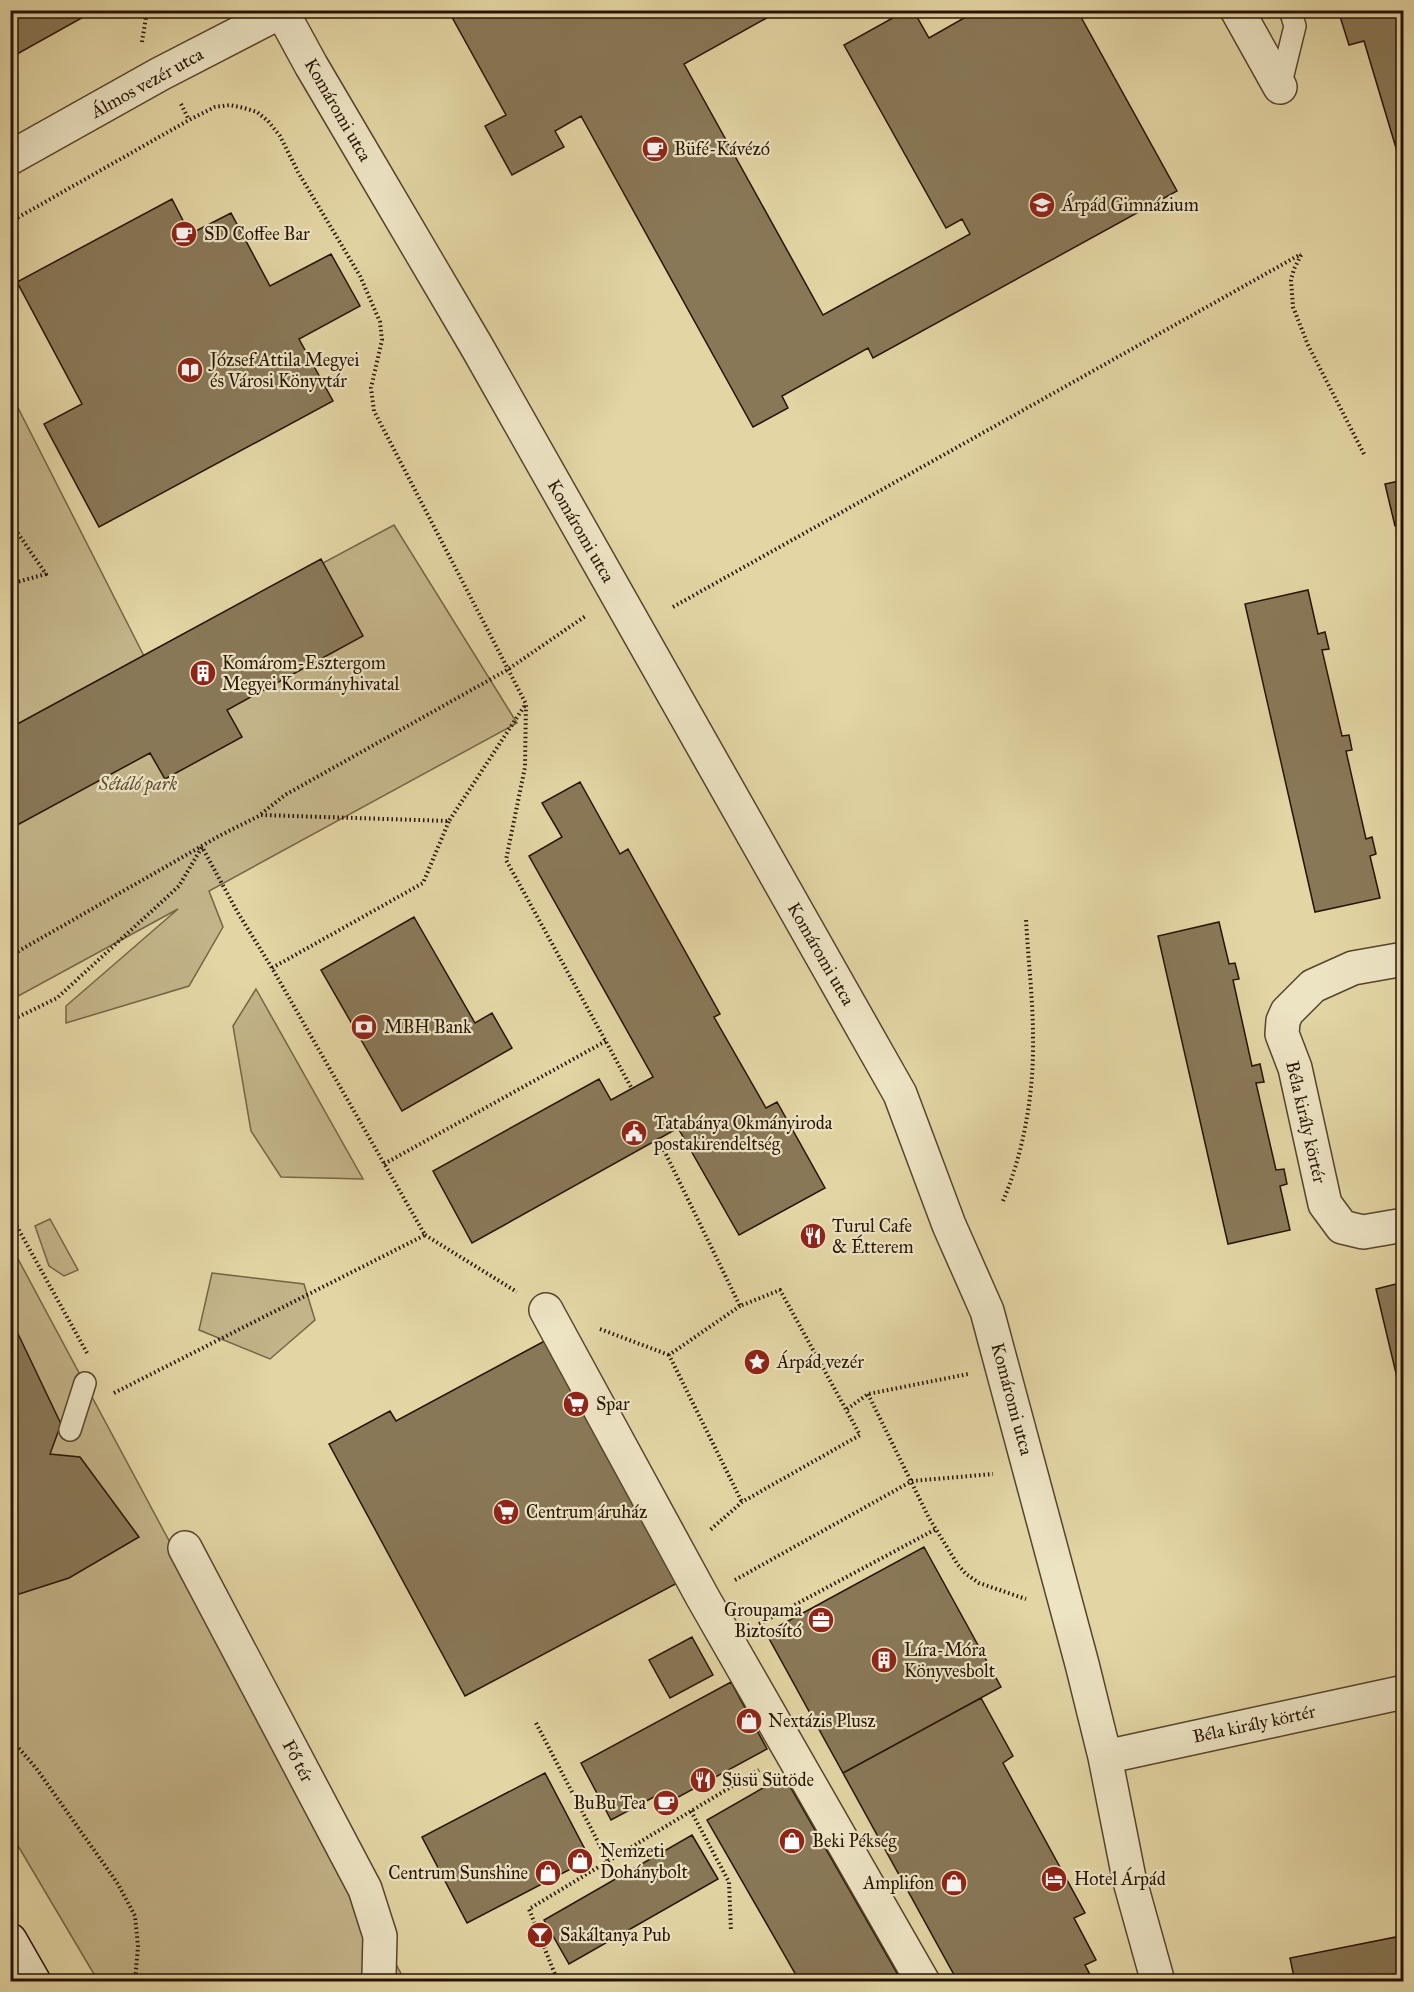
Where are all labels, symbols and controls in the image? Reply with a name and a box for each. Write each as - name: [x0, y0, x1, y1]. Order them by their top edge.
- street label: Álmos vezér utca: [85, 41, 207, 123]
- street label: Komáromi utca: [300, 55, 377, 166]
- cafe icon: Büfé-Kávézó: [640, 134, 670, 164]
- place label: Büfé-Kávézó: [674, 138, 770, 160]
- school or university icon: Árpád Gimnázium: [1027, 190, 1057, 220]
- place label: Árpád Gimnázium: [1061, 192, 1199, 216]
- cafe icon: SD Coffee Bar: [169, 219, 199, 249]
- place label: SD Coffee Bar: [204, 223, 310, 245]
- place label: József Attila Megyei és Városi Könyvtár: [208, 349, 359, 392]
- library icon: József Attila Megyei és Városi Könyvtár: [175, 355, 205, 385]
- street label: Komáromi utca: [543, 476, 620, 587]
- place label: Komárom-Esztergom Megyei Kormányhivatal: [222, 652, 400, 696]
- building icon: Komárom-Esztergom Megyei Kormányhivatal: [188, 658, 218, 688]
- park label: Sétáló park: [98, 773, 177, 796]
- street label: Komáromi utca: [783, 899, 860, 1010]
- bank icon: MBH Bank: [349, 1012, 379, 1042]
- place label: MBH Bank: [384, 1016, 472, 1038]
- street label: Béla király körtér: [1281, 1059, 1331, 1186]
- place label: Tatabánya Okmányiroda postakirendeltség: [653, 1112, 833, 1156]
- public building icon: Tatabánya Okmányiroda postakirendeltség: [619, 1118, 649, 1148]
- place label: Turul Cafe & Étterem: [832, 1215, 914, 1258]
- restaurant icon: Turul Cafe & Étterem: [798, 1221, 828, 1251]
- street label: Komáromi utca: [986, 1340, 1038, 1458]
- place icon: Árpád vezér: [742, 1347, 772, 1377]
- place label: Árpád vezér: [776, 1349, 864, 1373]
- supermarket icon: Spar: [561, 1389, 591, 1419]
- place label: Spar: [596, 1393, 630, 1415]
- supermarket icon: Centrum áruház: [491, 1497, 521, 1527]
- place label: Centrum áruház: [526, 1501, 647, 1523]
- place label: Groupama Biztosító: [724, 1599, 802, 1642]
- office icon: Groupama Biztosító: [806, 1605, 836, 1635]
- place label: Líra-Móra Könyvesbolt: [904, 1639, 996, 1682]
- building icon: Líra-Móra Könyvesbolt: [869, 1645, 899, 1675]
- street label: Béla király körtér: [1191, 1700, 1318, 1748]
- shop icon: Nextázis Plusz: [734, 1706, 764, 1736]
- place label: Nextázis Plusz: [768, 1710, 876, 1732]
- street label: Fő tér: [278, 1736, 318, 1786]
- restaurant icon: Süsü Sütöde: [688, 1765, 718, 1795]
- place label: Süsü Sütöde: [722, 1769, 814, 1791]
- cafe icon: BuBu Tea: [651, 1788, 681, 1818]
- place label: BuBu Tea: [573, 1792, 646, 1814]
- shop icon: Beki Pékség: [777, 1826, 807, 1856]
- place label: Beki Pékség: [812, 1830, 897, 1853]
- place label: Nemzeti Dohánybolt: [600, 1840, 688, 1883]
- shop icon: Nemzeti Dohánybolt: [565, 1846, 595, 1876]
- shop icon: Centrum Sunshine: [533, 1858, 563, 1888]
- place label: Centrum Sunshine: [388, 1862, 528, 1884]
- hotel icon: Hotel Árpád: [1039, 1864, 1069, 1894]
- place label: Hotel Árpád: [1074, 1866, 1166, 1890]
- shop icon: Amplifon: [939, 1868, 969, 1898]
- place label: Amplifon: [862, 1872, 934, 1894]
- bar icon: Sakáltanya Pub: [525, 1920, 555, 1950]
- place label: Sakáltanya Pub: [560, 1924, 671, 1946]

